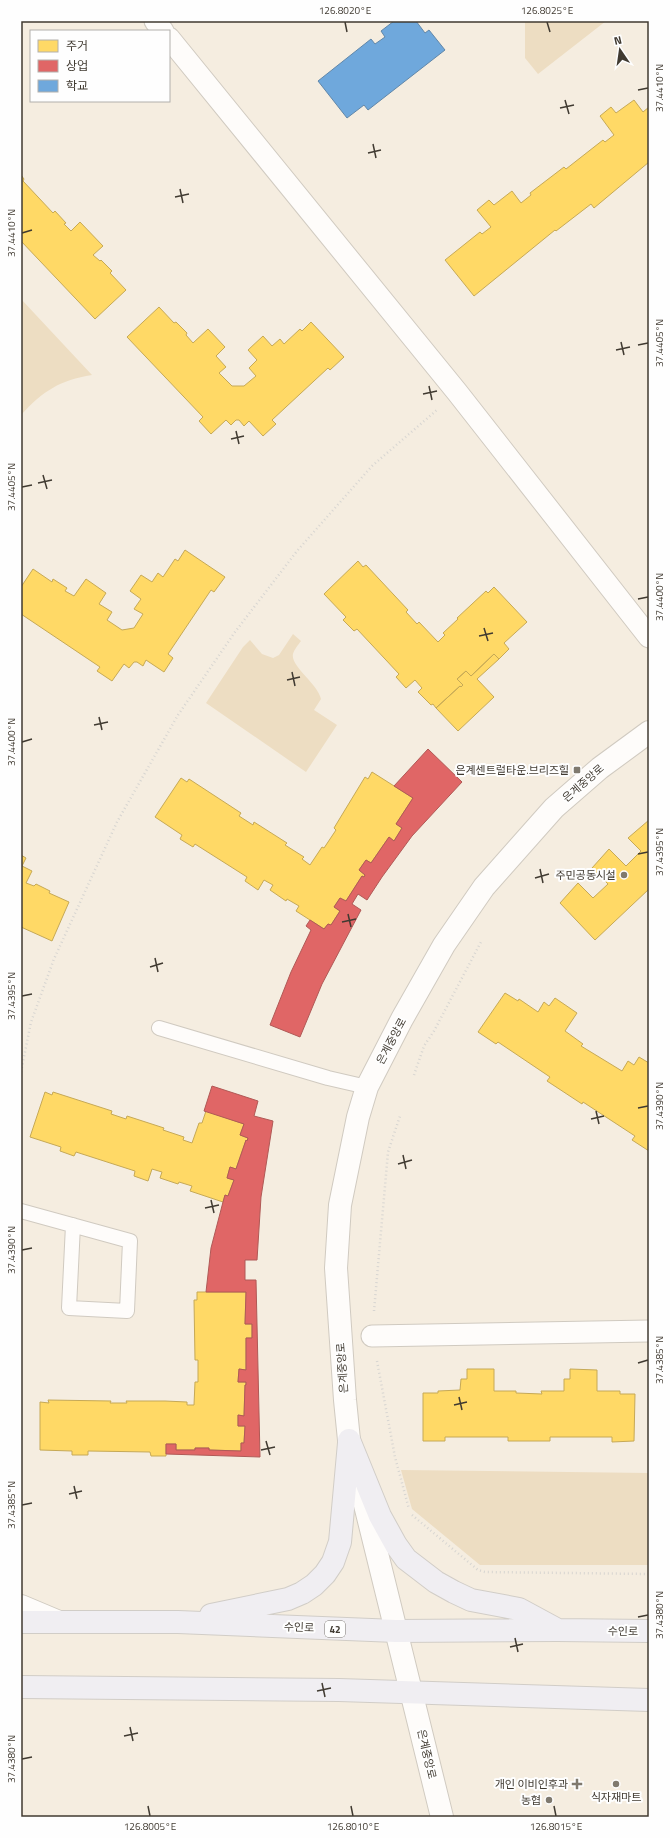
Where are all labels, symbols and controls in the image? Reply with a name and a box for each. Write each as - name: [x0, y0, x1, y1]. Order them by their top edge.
- text: 126.8020°E: [319, 3, 372, 18]
- text: 126.8025°E: [521, 3, 574, 18]
- legend: [30, 30, 170, 102]
- north arrow: [600, 30, 640, 70]
- text: N: [612, 32, 623, 49]
- text: 주거: [66, 36, 88, 55]
- text: 상업: [66, 56, 88, 75]
- text: 37.4410°N: [652, 64, 667, 112]
- text: 학교: [66, 76, 88, 95]
- text: 37.4410°N: [4, 209, 19, 257]
- text: 37.4405°N: [652, 319, 667, 367]
- text: 37.4405°N: [4, 463, 19, 511]
- text: 37.4400°N: [652, 573, 667, 621]
- text: 37.4400°N: [4, 718, 19, 766]
- street label: 은계중앙로: [559, 760, 607, 806]
- place label: 은계센트럴타운.브리즈힐: [455, 762, 569, 778]
- marker: 은계센트럴타운.브리즈힐: [572, 765, 582, 775]
- text: 37.4395°N: [652, 828, 667, 876]
- place label: 주민공동시설: [555, 867, 616, 883]
- marker: 주민공동시설: [619, 870, 629, 880]
- text: 37.4395°N: [4, 972, 19, 1020]
- street label: 은계중앙로: [372, 1015, 410, 1067]
- text: 37.4390°N: [652, 1082, 667, 1130]
- text: 37.4390°N: [4, 1226, 19, 1274]
- text: 37.4385°N: [652, 1336, 667, 1384]
- street label: 은계중앙로: [332, 1342, 352, 1394]
- text: 37.4385°N: [4, 1481, 19, 1529]
- text: 37.4380°N: [652, 1591, 667, 1639]
- street label: 수인로: [284, 1618, 314, 1636]
- road number: 42: [325, 1621, 345, 1637]
- street label: 수인로: [608, 1623, 638, 1639]
- street label: 은계중앙로: [414, 1728, 440, 1780]
- text: 37.4380°N: [4, 1735, 19, 1783]
- place label: 개인 이비인후과: [495, 1776, 568, 1792]
- marker: 개인 이비인후과: [571, 1778, 583, 1790]
- marker: 식자재마트: [611, 1779, 621, 1789]
- place label: 식자재마트: [591, 1789, 641, 1805]
- place label: 농협: [521, 1792, 541, 1808]
- marker: 농협: [544, 1795, 554, 1805]
- text: 126.8005°E: [124, 1819, 177, 1834]
- text: 126.8010°E: [327, 1819, 380, 1834]
- text: 126.8015°E: [530, 1819, 583, 1834]

